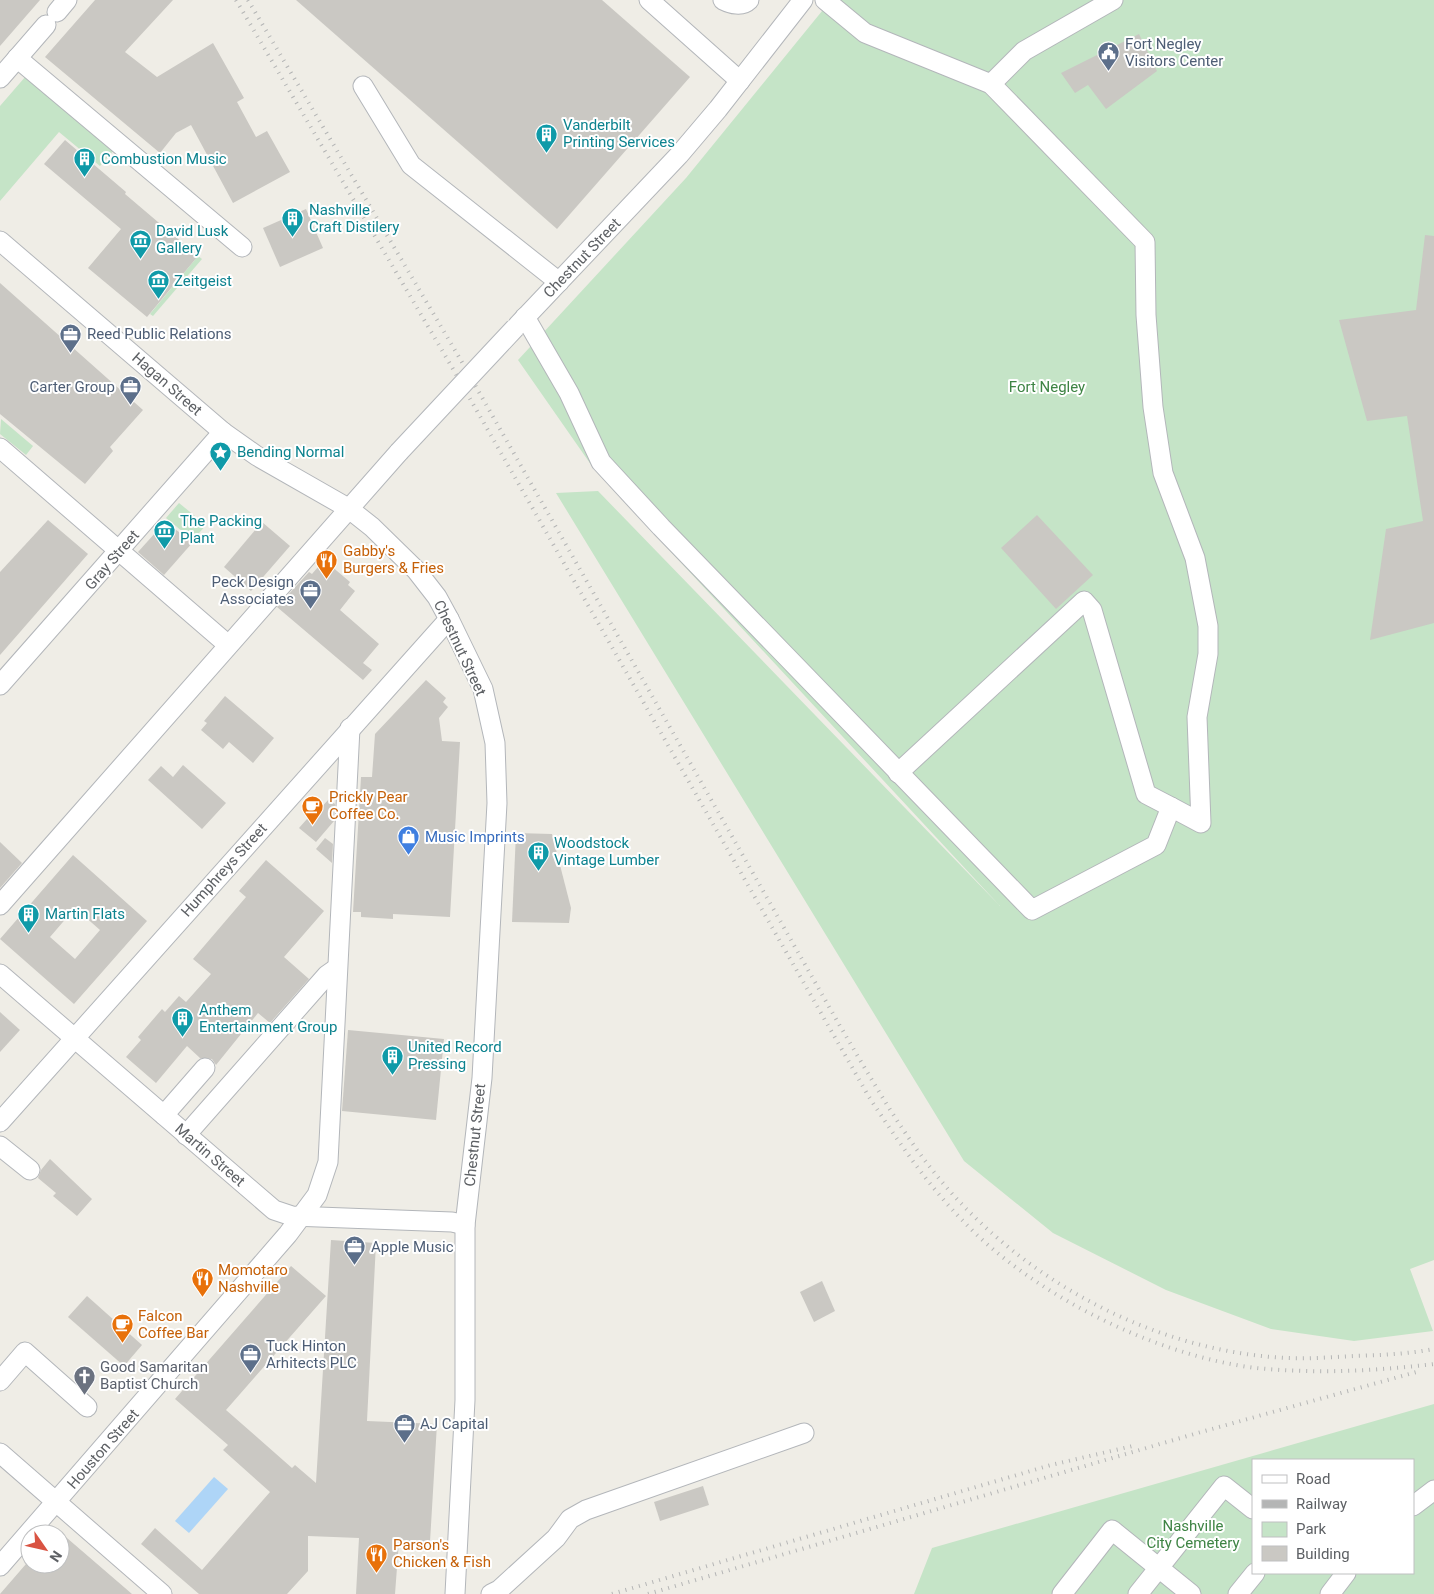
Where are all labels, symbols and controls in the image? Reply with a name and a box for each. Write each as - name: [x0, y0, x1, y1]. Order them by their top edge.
- place label: Fort Negley Visitors Center: [1125, 35, 1223, 70]
- public building icon: Fort Negley Visitors Center: [1097, 41, 1121, 72]
- place label: Vanderbilt Printing Services: [563, 116, 675, 151]
- building icon: Vanderbilt Printing Services: [535, 122, 559, 153]
- building icon: Combustion Music: [73, 147, 97, 178]
- place label: Combustion Music: [101, 150, 227, 168]
- place label: Nashville Craft Distilery: [309, 201, 399, 236]
- building icon: Nashville Craft Distilery: [281, 207, 305, 238]
- street label: Chestnut Street: [540, 215, 624, 301]
- place label: David Lusk Gallery: [156, 222, 229, 257]
- museum icon: David Lusk Gallery: [128, 228, 152, 259]
- museum icon: Zeitgeist: [146, 269, 170, 300]
- place label: Zeitgeist: [174, 272, 232, 290]
- office icon: Reed Public Relations: [59, 322, 83, 353]
- place label: Reed Public Relations: [87, 325, 232, 343]
- street label: Hagan Street: [128, 349, 206, 419]
- office icon: Carter Group: [119, 375, 143, 406]
- place label: Carter Group: [30, 378, 115, 396]
- park label: Fort Negley: [1009, 378, 1085, 396]
- place icon: Bending Normal: [209, 440, 233, 471]
- place label: Bending Normal: [237, 443, 344, 461]
- place label: The Packing Plant: [180, 512, 262, 547]
- museum icon: The Packing Plant: [152, 518, 176, 549]
- street label: Gray Street: [81, 526, 143, 594]
- place label: Gabby's Burgers & Fries: [343, 542, 444, 577]
- restaurant icon: Gabby's Burgers & Fries: [315, 548, 339, 579]
- place label: Peck Design Associates: [212, 573, 294, 608]
- office icon: Peck Design Associates: [298, 579, 322, 610]
- street label: Chestnut Street: [430, 597, 490, 699]
- place label: Prickly Pear Coffee Co.: [329, 788, 408, 823]
- cafe icon: Prickly Pear Coffee Co.: [301, 794, 325, 825]
- street label: Humphreys Street: [177, 819, 271, 921]
- shop icon: Music Imprints: [397, 825, 421, 856]
- place label: Music Imprints: [425, 828, 525, 846]
- place label: Woodstock Vintage Lumber: [554, 834, 659, 869]
- building icon: Woodstock Vintage Lumber: [526, 840, 550, 871]
- building icon: Martin Flats: [17, 902, 41, 933]
- place label: Martin Flats: [45, 905, 125, 923]
- place label: Anthem Entertainment Group: [199, 1001, 338, 1036]
- building icon: Anthem Entertainment Group: [171, 1007, 195, 1038]
- place label: United Record Pressing: [408, 1038, 502, 1073]
- building icon: United Record Pressing: [380, 1044, 404, 1075]
- street label: Chestnut Street: [461, 1083, 489, 1187]
- street label: Martin Street: [171, 1120, 249, 1190]
- office icon: Apple Music: [343, 1235, 367, 1266]
- place label: Apple Music: [371, 1238, 454, 1256]
- place label: Momotaro Nashville: [218, 1261, 288, 1296]
- restaurant icon: Momotaro Nashville: [190, 1267, 214, 1298]
- place label: Falcon Coffee Bar: [138, 1307, 209, 1342]
- cafe icon: Falcon Coffee Bar: [110, 1313, 134, 1344]
- place label: Tuck Hinton Arhitects PLC: [266, 1337, 357, 1372]
- office icon: Tuck Hinton Arhitects PLC: [238, 1343, 262, 1374]
- place label: Good Samaritan Baptist Church: [100, 1358, 208, 1393]
- church icon: Good Samaritan Baptist Church: [72, 1364, 96, 1395]
- street label: Houston Street: [63, 1405, 143, 1493]
- office icon: AJ Capital: [392, 1412, 416, 1443]
- place label: AJ Capital: [420, 1415, 489, 1433]
- legend: [1252, 1459, 1414, 1574]
- text: Road: [1296, 1470, 1330, 1488]
- text: Railway: [1296, 1495, 1347, 1513]
- park label: Nashville City Cemetery: [1146, 1517, 1240, 1552]
- text: Park: [1296, 1520, 1327, 1538]
- north arrow: [20, 1524, 70, 1574]
- place label: Parson's Chicken & Fish: [393, 1536, 491, 1571]
- restaurant icon: Parson's Chicken & Fish: [365, 1542, 389, 1573]
- text: Building: [1296, 1545, 1350, 1563]
- text: N: [46, 1548, 65, 1565]

